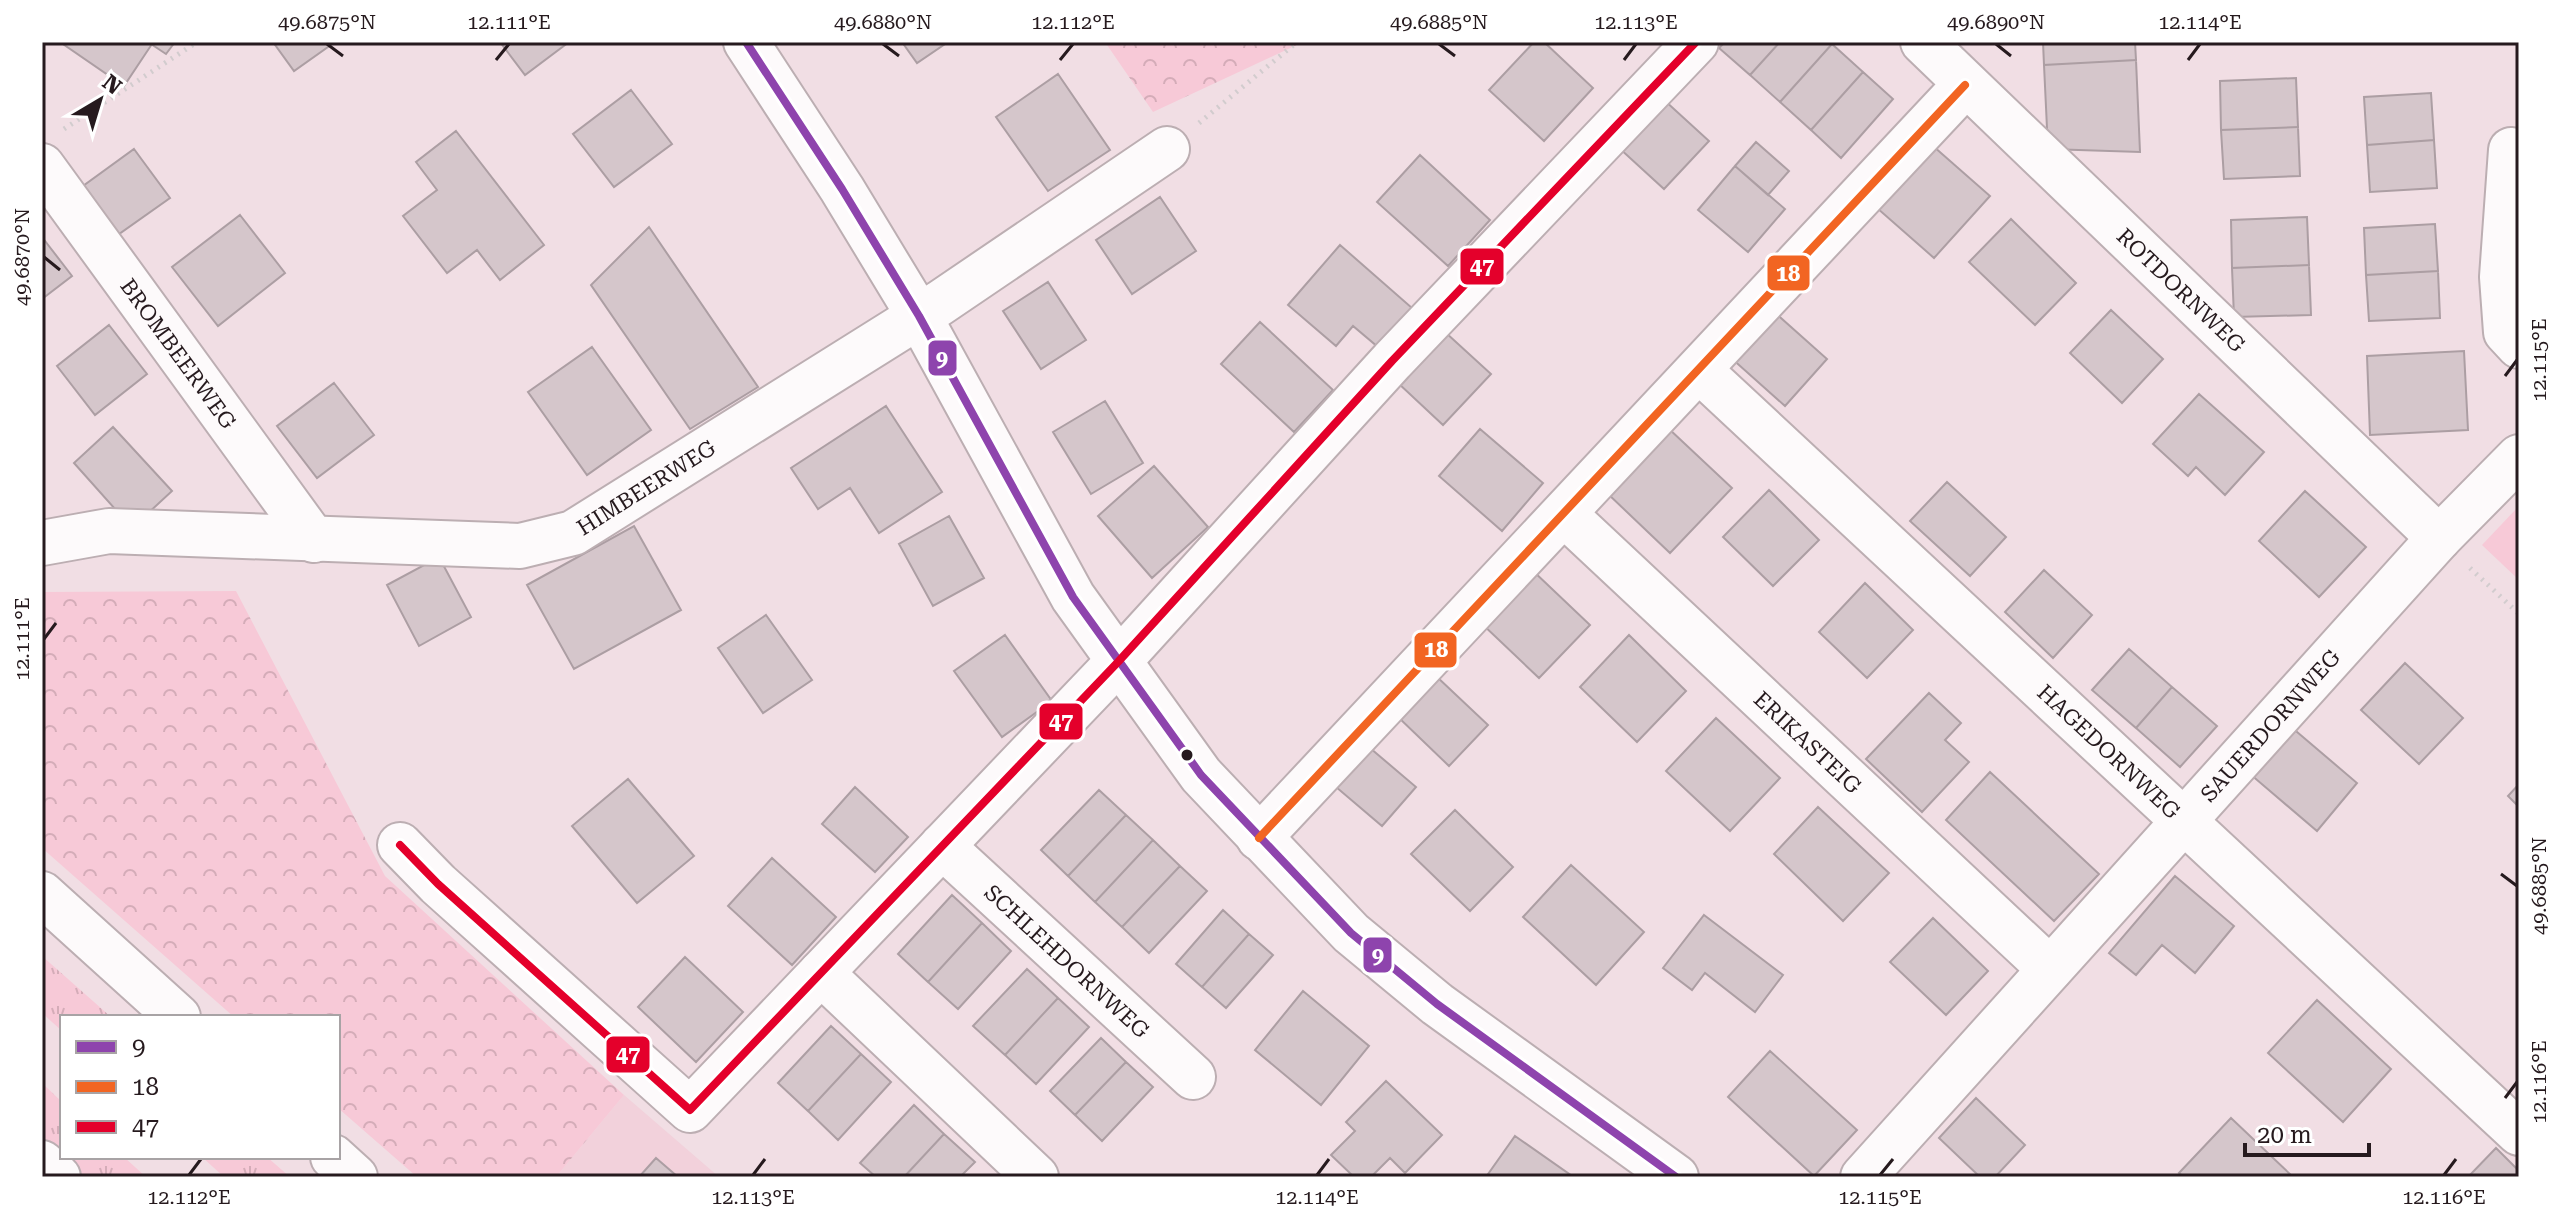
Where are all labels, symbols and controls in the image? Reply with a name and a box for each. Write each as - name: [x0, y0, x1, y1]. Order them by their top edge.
- text: 49.6875°N: [278, 10, 376, 34]
- text: 12.111°E: [467, 10, 551, 34]
- text: 49.6880°N: [834, 10, 932, 34]
- text: 12.112°E: [1031, 10, 1115, 34]
- text: 49.6885°N: [1390, 10, 1488, 34]
- text: 12.113°E: [1594, 10, 1678, 34]
- text: 49.6890°N: [1947, 10, 2045, 34]
- text: 12.114°E: [2158, 10, 2242, 34]
- north arrow: [60, 60, 140, 140]
- text: N: [98, 70, 126, 100]
- text: 49.6870°N: [10, 208, 34, 306]
- street label: ROTDORNWEG: [2112, 223, 2250, 358]
- line badge: 47: [1459, 247, 1505, 286]
- text: 47: [1470, 254, 1494, 279]
- line badge: 18: [1766, 254, 1811, 292]
- text: 18: [1776, 261, 1800, 286]
- street label: BROMBEERWEG: [115, 274, 241, 434]
- text: 12.115°E: [2527, 318, 2551, 402]
- line badge: 9: [927, 339, 958, 377]
- text: 9: [936, 346, 948, 371]
- street label: HIMBEERWEG: [572, 435, 720, 540]
- text: 12.111°E: [10, 597, 34, 681]
- line badge: 18: [1413, 631, 1458, 669]
- text: 18: [1424, 637, 1448, 662]
- street label: SAUERDORNWEG: [2196, 645, 2345, 807]
- street label: HAGEDORNWEG: [2032, 680, 2185, 824]
- street label: ERIKASTEIG: [1749, 687, 1866, 799]
- line badge: 47: [1038, 702, 1084, 741]
- text: 47: [1049, 709, 1073, 734]
- unlabelled marker: [1179, 747, 1195, 763]
- text: 49.6885°N: [2527, 837, 2551, 935]
- street label: SCHLEHDORNWEG: [979, 880, 1154, 1043]
- line badge: 9: [1362, 936, 1393, 974]
- text: 9: [1372, 943, 1384, 968]
- legend: [60, 1015, 340, 1159]
- text: 9: [132, 1033, 145, 1061]
- line badge: 47: [605, 1035, 651, 1074]
- text: 12.116°E: [2527, 1040, 2551, 1124]
- text: 47: [616, 1042, 640, 1067]
- text: 18: [132, 1073, 159, 1101]
- scale bar: [2245, 1107, 2369, 1157]
- text: 47: [132, 1113, 159, 1141]
- text: 20 m: [2257, 1121, 2312, 1149]
- text: 12.112°E: [147, 1185, 231, 1209]
- text: 12.113°E: [711, 1185, 795, 1209]
- text: 12.114°E: [1275, 1185, 1359, 1209]
- text: 12.115°E: [1838, 1185, 1922, 1209]
- text: 12.116°E: [2402, 1185, 2486, 1209]

